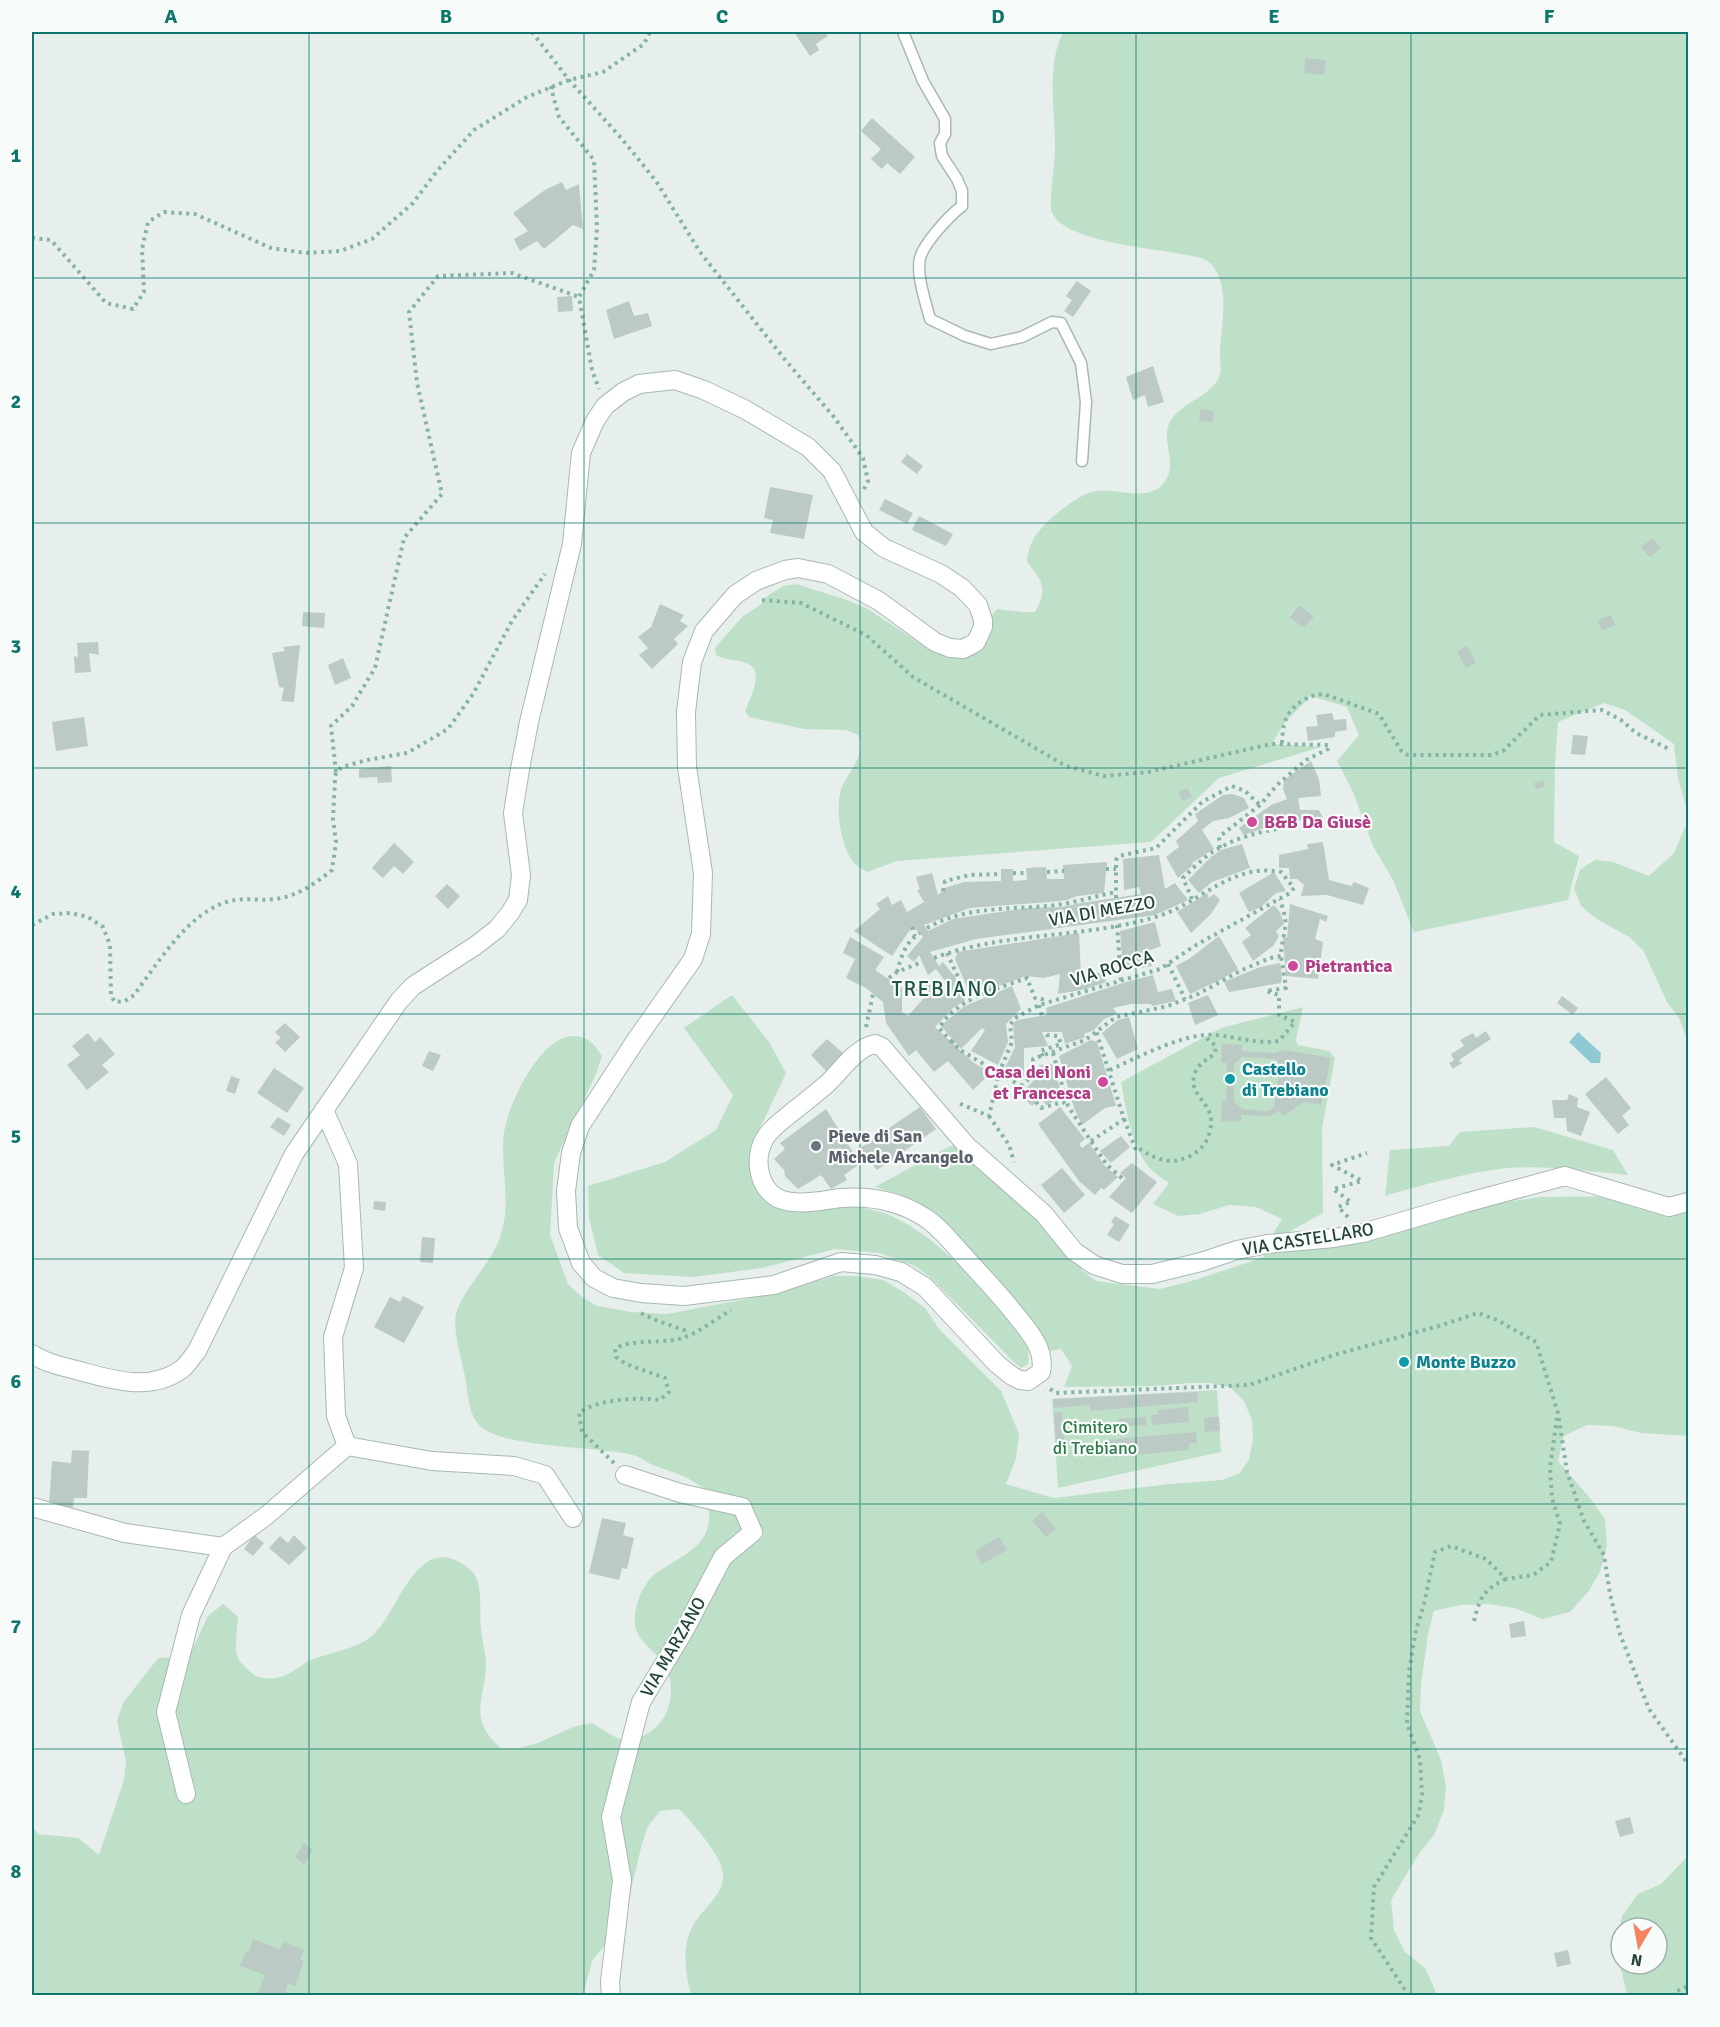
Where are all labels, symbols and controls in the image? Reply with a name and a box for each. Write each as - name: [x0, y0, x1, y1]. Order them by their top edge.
- text: A: [165, 4, 178, 29]
- text: B: [440, 4, 452, 29]
- text: C: [716, 4, 728, 29]
- text: D: [991, 4, 1005, 29]
- text: E: [1268, 4, 1280, 29]
- text: F: [1544, 4, 1555, 29]
- text: 1: [11, 143, 22, 168]
- text: 2: [11, 389, 21, 414]
- text: 3: [11, 634, 21, 659]
- place label: B&B Da Giusè: [1264, 811, 1371, 833]
- marker: B&B Da Giusè: [1245, 815, 1259, 829]
- text: 4: [11, 879, 22, 904]
- street label: VIA DI MEZZO: [1047, 891, 1157, 931]
- street label: VIA ROCCA: [1068, 945, 1156, 991]
- place label: Pietrantica: [1305, 955, 1393, 977]
- marker: Pietrantica: [1286, 959, 1300, 973]
- district label: TREBIANO: [892, 976, 998, 1002]
- place label: Castello di Trebiano: [1242, 1058, 1329, 1101]
- place label: Casa dei Noni et Francesca: [985, 1061, 1091, 1104]
- marker: Castello di Trebiano: [1223, 1072, 1237, 1086]
- marker: Casa dei Noni et Francesca: [1096, 1075, 1110, 1089]
- text: 5: [11, 1124, 21, 1149]
- place label: Pieve di San Michele Arcangelo: [828, 1125, 973, 1168]
- marker: Pieve di San Michele Arcangelo: [809, 1139, 823, 1153]
- street label: VIA CASTELLARO: [1241, 1218, 1375, 1260]
- place label: Monte Buzzo: [1416, 1351, 1516, 1373]
- marker: Monte Buzzo: [1397, 1355, 1411, 1369]
- text: 6: [11, 1369, 22, 1394]
- park label: Cimitero di Trebiano: [1053, 1416, 1137, 1459]
- street label: VIA MARZANO: [635, 1593, 711, 1701]
- text: 7: [11, 1614, 22, 1639]
- text: 8: [11, 1859, 22, 1884]
- north arrow: [1609, 1916, 1669, 1976]
- text: N: [1629, 1949, 1644, 1971]

